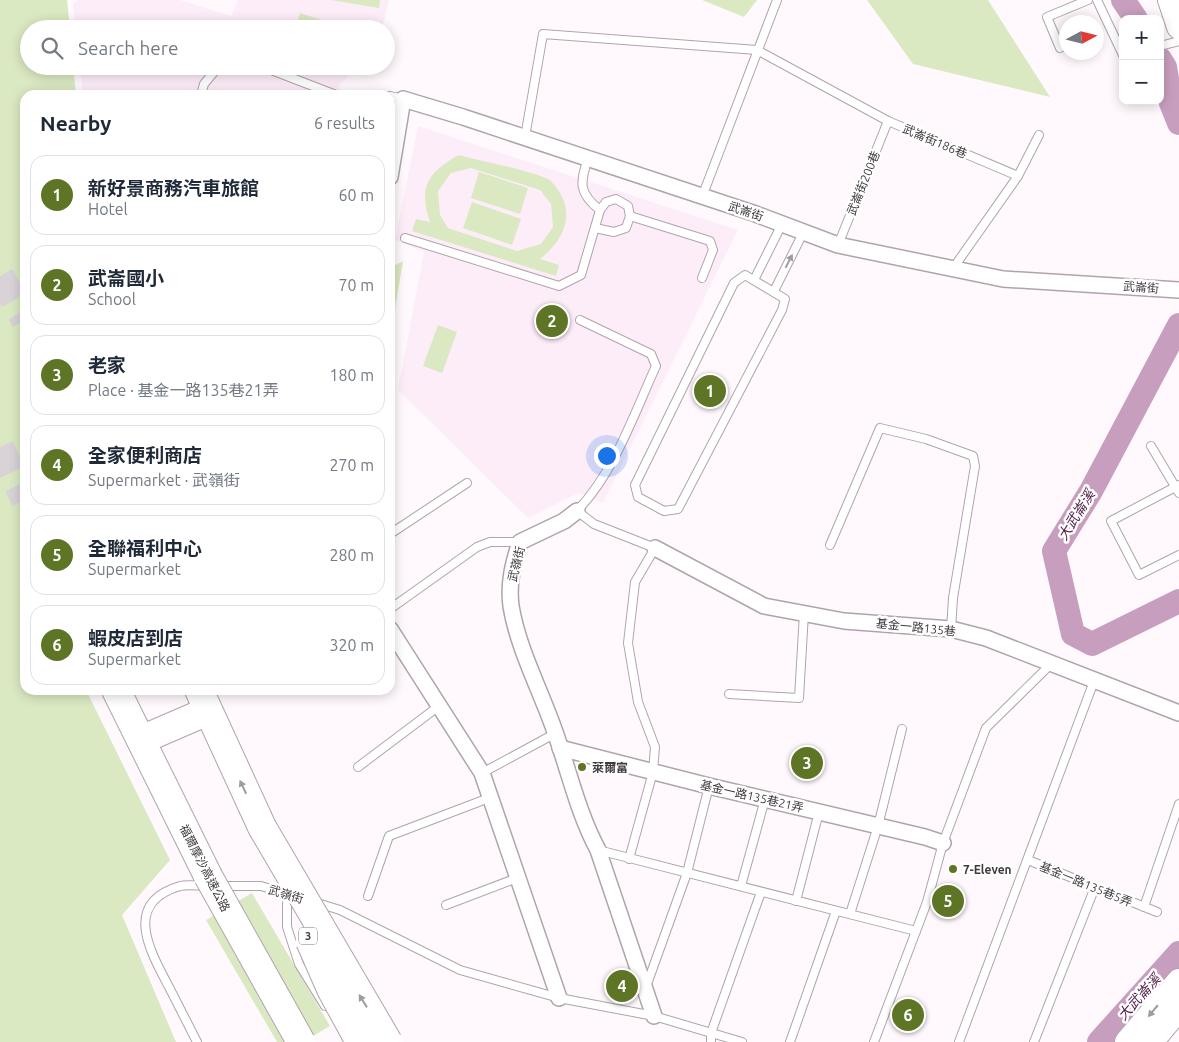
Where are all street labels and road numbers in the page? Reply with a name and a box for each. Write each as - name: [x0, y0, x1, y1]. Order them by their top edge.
- street label: 武崙街186巷: [901, 122, 969, 160]
- street label: 武崙街200巷: [844, 149, 882, 217]
- street label: 武崙街: [727, 199, 765, 223]
- street label: 武崙街: [1123, 279, 1159, 295]
- street label: 武嶺街: [505, 545, 527, 583]
- street label: 基金一路135巷: [875, 616, 957, 638]
- street label: 基金一路135巷21弄: [699, 778, 805, 814]
- street label: 福爾摩沙高速公路: [177, 822, 233, 914]
- street label: 基金一路135巷5弄: [1038, 859, 1134, 909]
- street label: 武嶺街: [267, 883, 305, 905]
- road number: 3: [299, 928, 317, 944]

